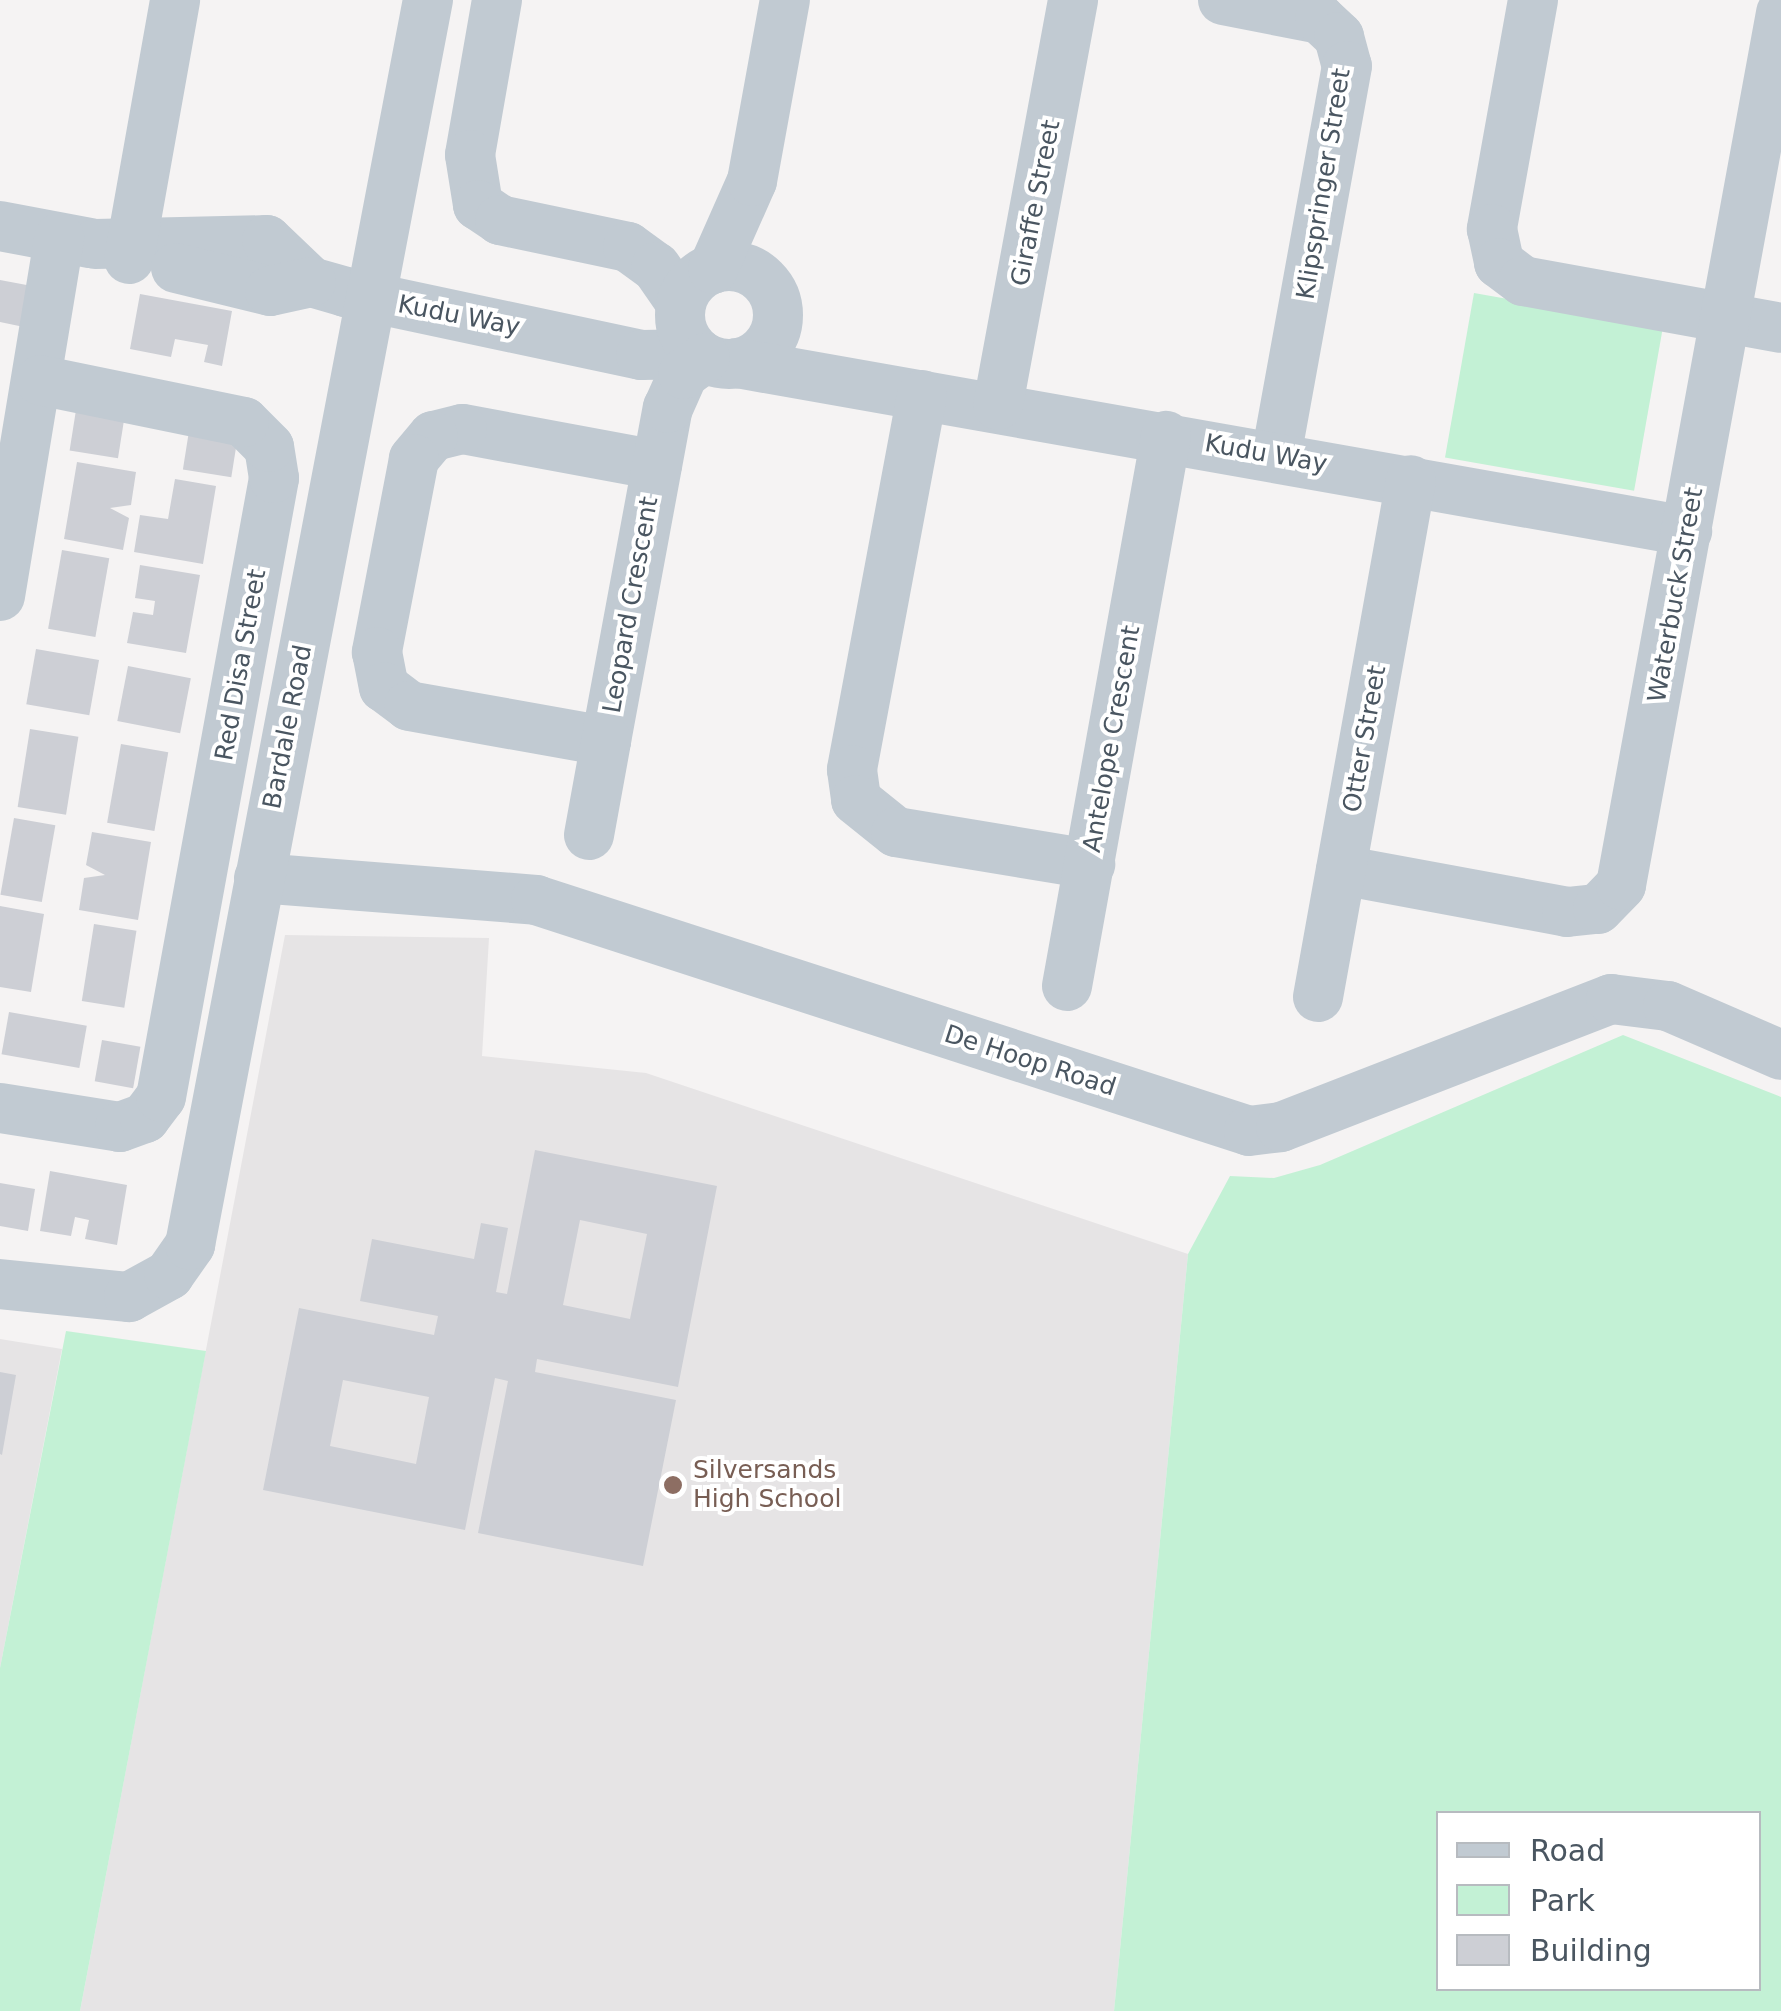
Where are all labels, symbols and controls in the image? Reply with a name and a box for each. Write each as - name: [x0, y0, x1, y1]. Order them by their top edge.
- street label: Klipspringer Street: [1291, 66, 1357, 302]
- street label: Giraffe Street: [1005, 117, 1067, 289]
- street label: Kudu Way: [395, 289, 523, 343]
- street label: Kudu Way: [1202, 428, 1330, 480]
- street label: Waterbuck Street: [1642, 485, 1710, 705]
- street label: Leopard Crescent: [597, 494, 665, 716]
- street label: Red Disa Street: [209, 567, 273, 763]
- street label: Antelope Crescent: [1077, 623, 1147, 855]
- street label: Bardale Road: [257, 642, 319, 812]
- street label: Otter Street: [1337, 663, 1393, 815]
- street label: De Hoop Road: [940, 1019, 1120, 1103]
- place label: Silversands High School: [693, 1456, 841, 1515]
- marker: Silversands High School: [662, 1474, 684, 1496]
- legend: [1436, 1811, 1761, 1991]
- text: Road: [1530, 1833, 1605, 1868]
- text: Park: [1530, 1883, 1595, 1918]
- text: Building: [1530, 1933, 1652, 1968]

